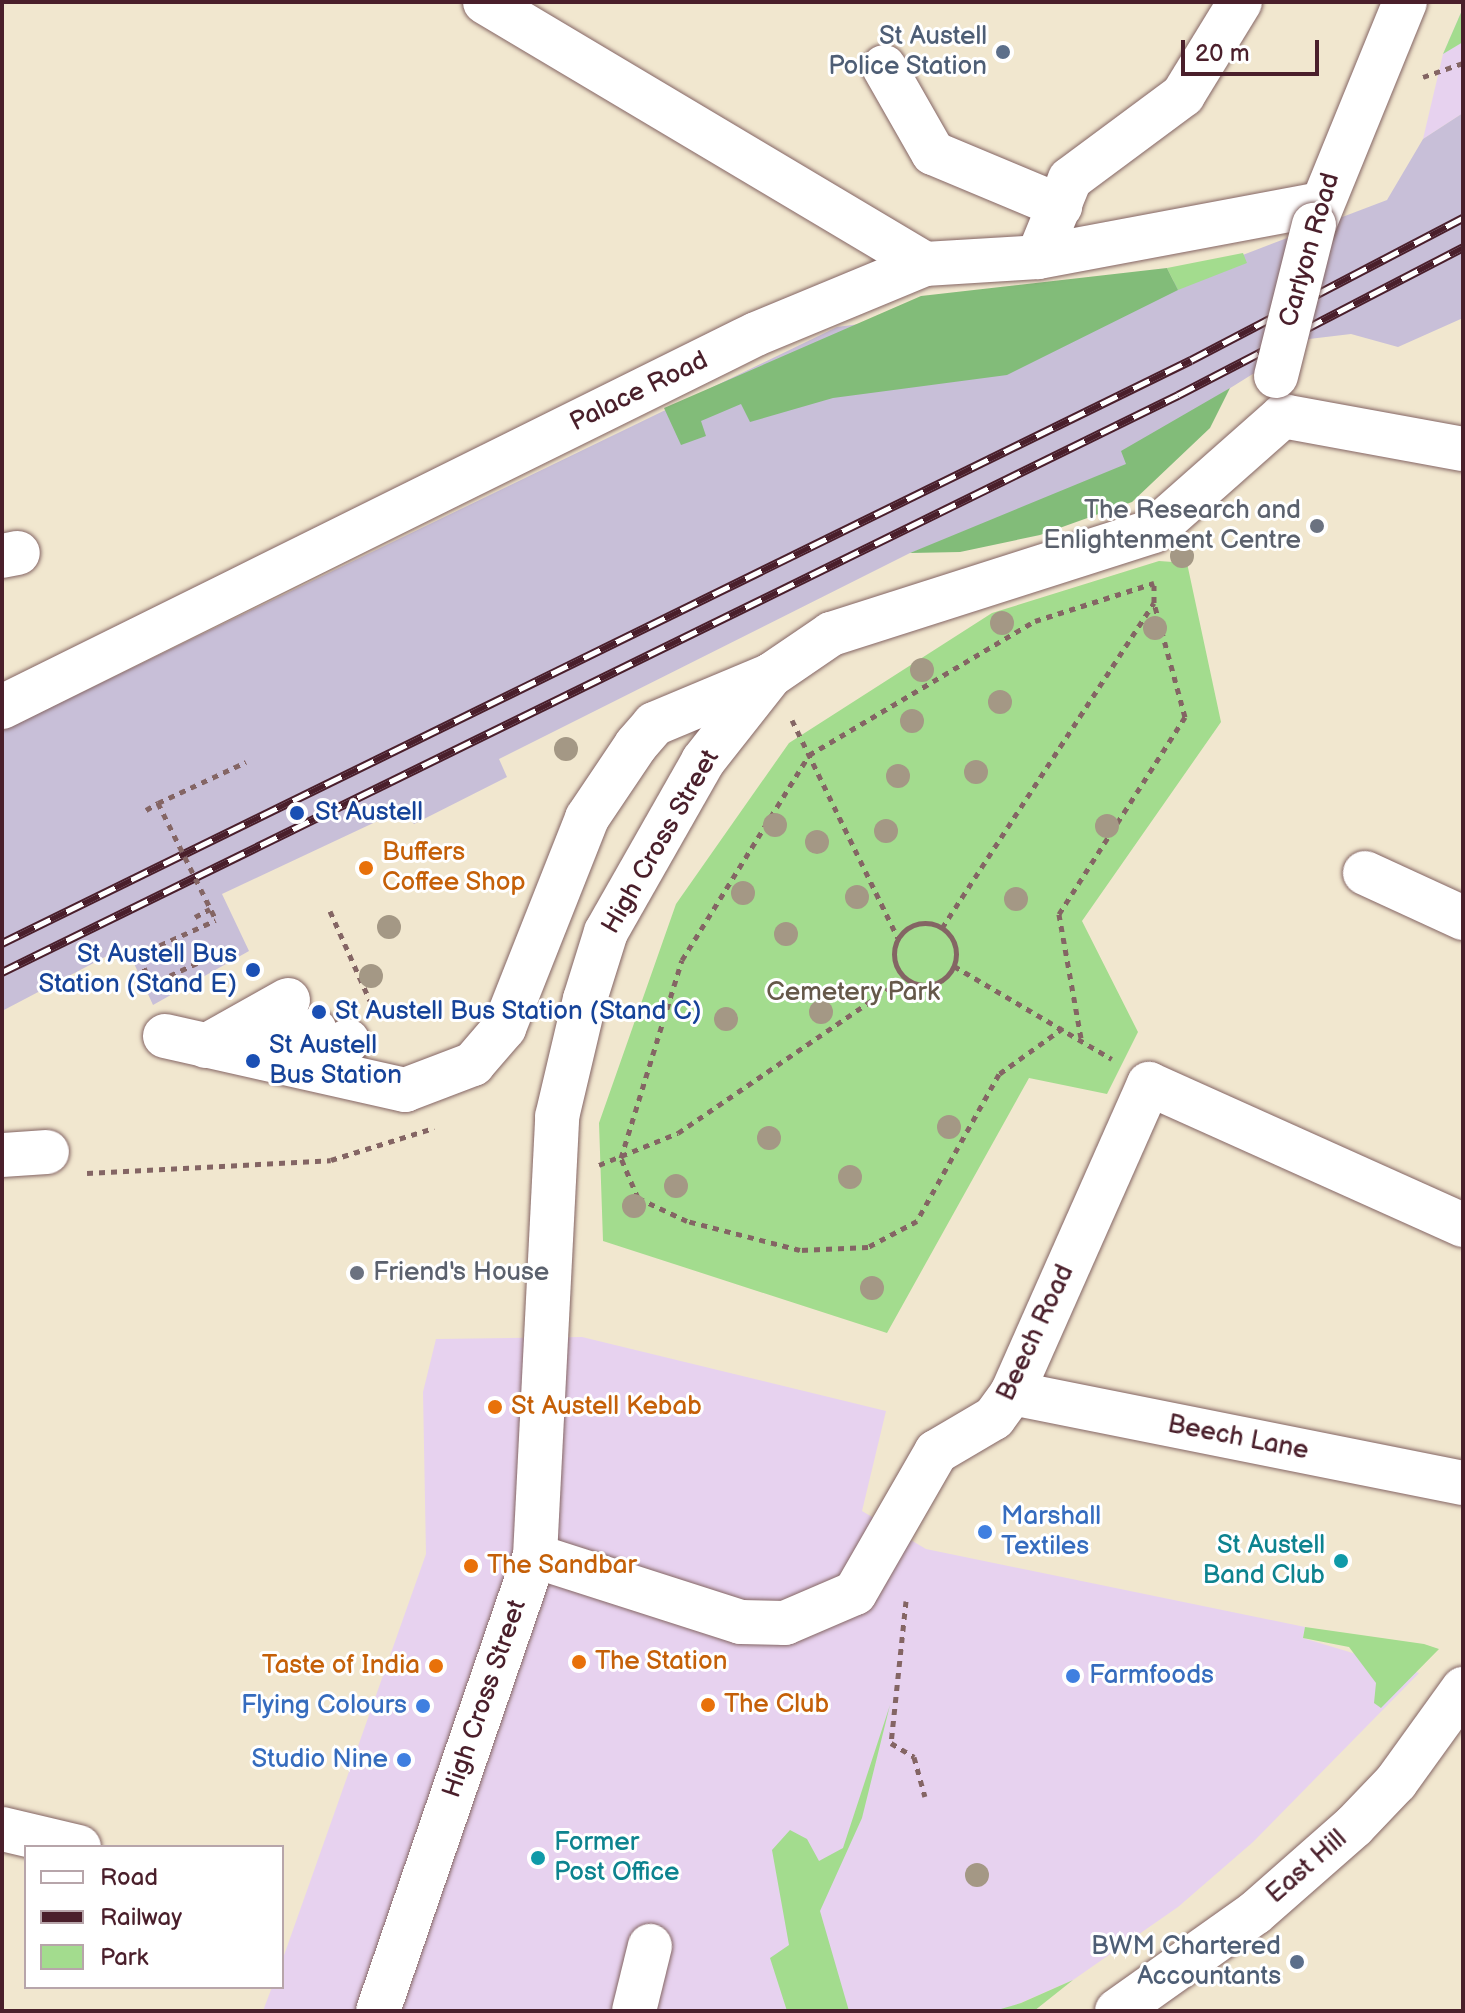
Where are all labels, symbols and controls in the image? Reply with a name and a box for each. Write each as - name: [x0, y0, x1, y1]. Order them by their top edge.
- place label: St Austell Police Station: [828, 21, 987, 82]
- scale bar: [1185, 24, 1323, 74]
- text: 20 m: [1195, 39, 1250, 68]
- marker: St Austell Police Station: [994, 43, 1012, 61]
- street label: Carlyon Road: [1273, 169, 1347, 331]
- street label: Palace Road: [565, 345, 713, 439]
- place label: The Research and Enlightenment Centre: [1043, 495, 1301, 556]
- marker: The Research and Enlightenment Centre: [1308, 517, 1326, 535]
- street label: High Cross Street: [596, 744, 726, 940]
- place label: St Austell: [315, 797, 423, 829]
- marker: St Austell: [286, 802, 308, 824]
- place label: Buffers Coffee Shop: [382, 837, 526, 898]
- marker: Buffers Coffee Shop: [357, 859, 375, 877]
- place label: St Austell Bus Station (Stand E): [38, 939, 237, 1000]
- marker: St Austell Bus Station (Stand E): [244, 961, 262, 979]
- park label: Cemetery Park: [765, 977, 941, 1009]
- place label: St Austell Bus Station (Stand C): [335, 996, 702, 1028]
- marker: St Austell Bus Station (Stand C): [310, 1003, 328, 1021]
- place label: St Austell Bus Station: [269, 1030, 402, 1092]
- marker: St Austell Bus Station: [244, 1052, 262, 1070]
- place label: Friend's House: [373, 1257, 549, 1289]
- street label: Beech Road: [991, 1260, 1081, 1406]
- marker: Friend's House: [348, 1264, 366, 1282]
- place label: St Austell Kebab: [511, 1391, 702, 1423]
- marker: St Austell Kebab: [486, 1398, 504, 1416]
- street label: Beech Lane: [1165, 1409, 1311, 1467]
- place label: Marshall Textiles: [1001, 1501, 1101, 1562]
- marker: Marshall Textiles: [976, 1523, 994, 1541]
- place label: St Austell Band Club: [1202, 1530, 1325, 1592]
- place label: The Sandbar: [487, 1550, 637, 1582]
- marker: St Austell Band Club: [1332, 1552, 1350, 1570]
- marker: The Sandbar: [462, 1557, 480, 1575]
- street label: High Cross Street: [436, 1596, 534, 1802]
- place label: The Station: [595, 1646, 728, 1678]
- place label: Taste of India: [262, 1650, 420, 1682]
- marker: The Station: [570, 1653, 588, 1671]
- marker: Taste of India: [427, 1657, 445, 1675]
- place label: Farmfoods: [1089, 1660, 1214, 1692]
- marker: Farmfoods: [1064, 1667, 1082, 1685]
- place label: The Club: [724, 1689, 829, 1721]
- place label: Flying Colours: [241, 1690, 407, 1722]
- marker: The Club: [699, 1696, 717, 1714]
- marker: Flying Colours: [414, 1697, 432, 1715]
- place label: Studio Nine: [251, 1744, 388, 1776]
- marker: Studio Nine: [395, 1751, 413, 1769]
- street label: East Hill: [1260, 1824, 1354, 1910]
- place label: Former Post Office: [554, 1827, 680, 1888]
- legend: [24, 1845, 284, 1989]
- marker: Former Post Office: [529, 1849, 547, 1867]
- text: Road: [100, 1863, 158, 1892]
- text: Railway: [100, 1903, 182, 1932]
- place label: BWM Chartered Accountants: [1091, 1931, 1281, 1992]
- text: Park: [100, 1943, 148, 1972]
- marker: BWM Chartered Accountants: [1288, 1953, 1306, 1971]

